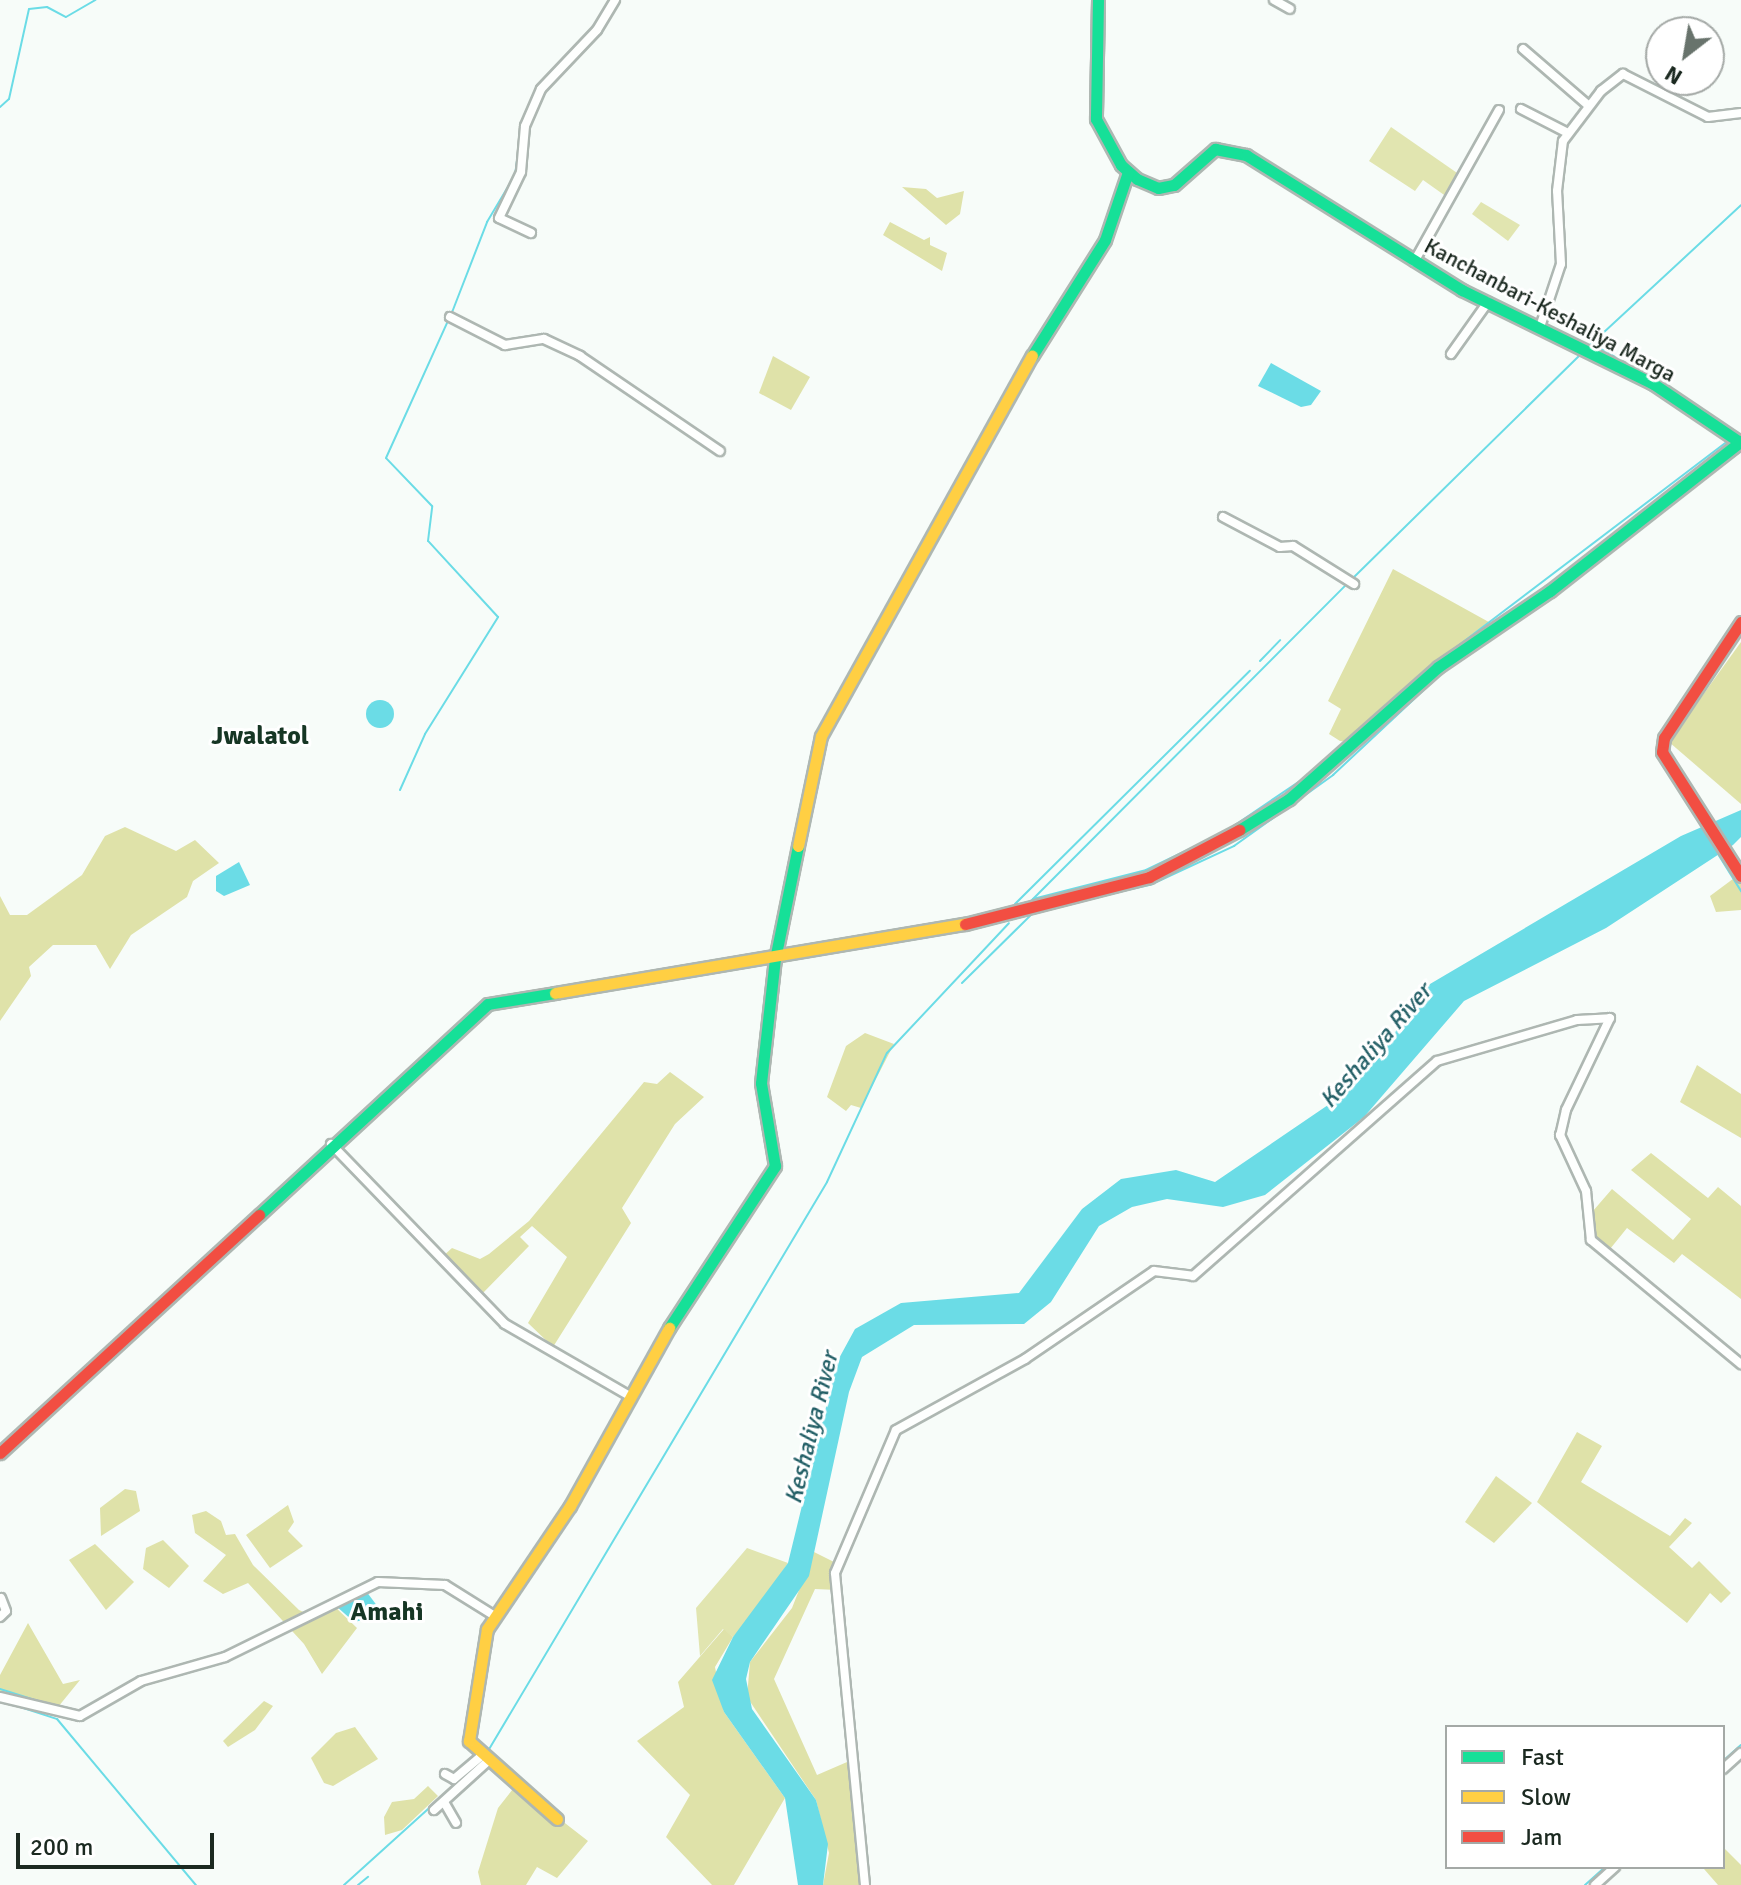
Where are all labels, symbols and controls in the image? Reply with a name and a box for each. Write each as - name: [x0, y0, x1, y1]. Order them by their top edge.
- north arrow: [1645, 16, 1725, 96]
- text: N: [1660, 60, 1687, 91]
- street label: Kanchanbari-Keshaliya Marga: [1420, 232, 1680, 388]
- district label: Jwalatol: [211, 721, 309, 753]
- water label: Keshaliya River: [1314, 978, 1438, 1114]
- water label: Keshaliya River: [779, 1349, 845, 1507]
- district label: Amahi: [351, 1597, 423, 1629]
- legend: [1445, 1725, 1725, 1869]
- text: Fast: [1521, 1742, 1564, 1772]
- text: Slow: [1521, 1782, 1571, 1812]
- scale bar: [20, 1817, 218, 1867]
- text: Jam: [1521, 1822, 1562, 1852]
- text: 200 m: [30, 1832, 93, 1862]

